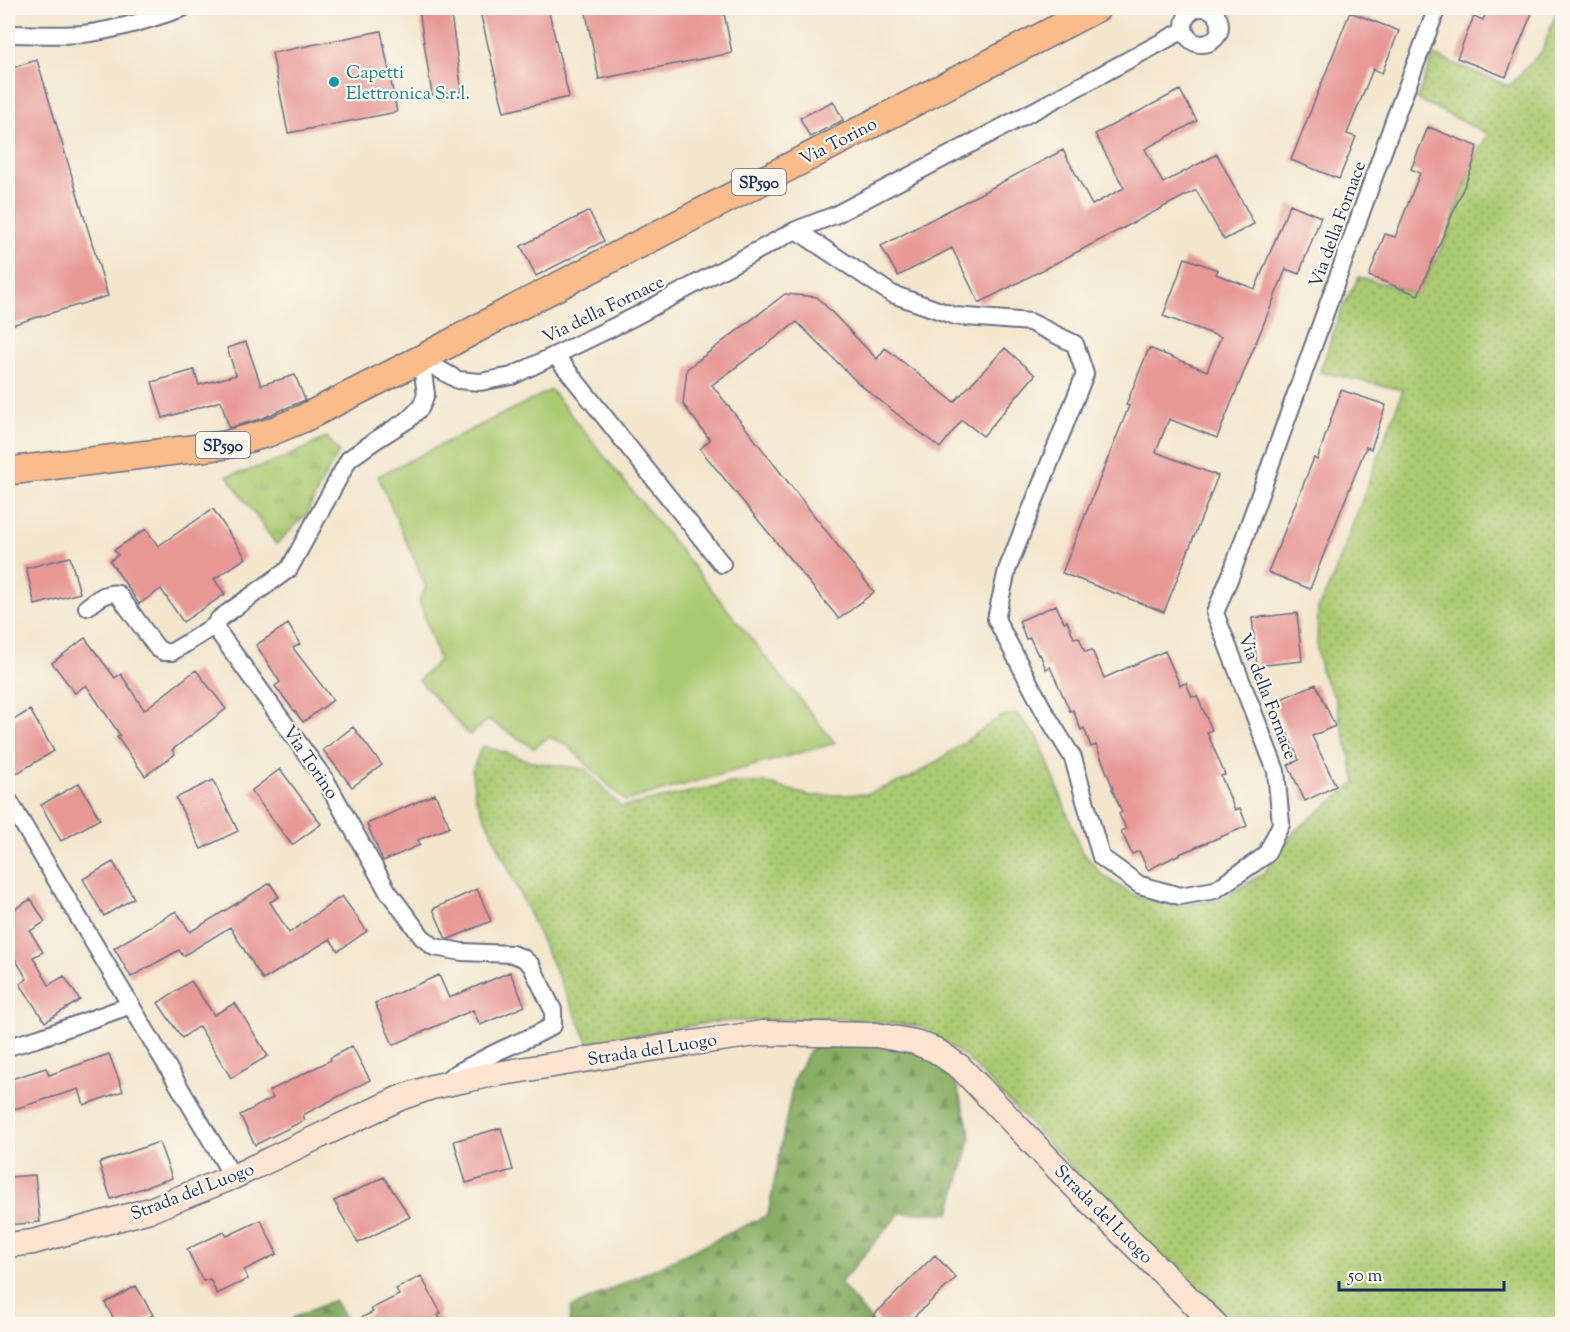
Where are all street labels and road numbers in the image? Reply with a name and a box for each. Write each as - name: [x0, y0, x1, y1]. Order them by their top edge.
- street label: Via Torino: [796, 112, 882, 173]
- street label: Via della Fornace: [1304, 158, 1374, 291]
- road number: SP590: [732, 169, 786, 195]
- street label: Via della Fornace: [539, 270, 669, 352]
- road number: SP590: [196, 432, 250, 458]
- street label: Via della Fornace: [1230, 630, 1302, 763]
- street label: Via Torino: [275, 721, 344, 805]
- street label: Strada del Luogo: [586, 1028, 719, 1074]
- street label: Strada del Luogo: [127, 1157, 259, 1228]
- street label: Strada del Luogo: [1047, 1160, 1158, 1271]

